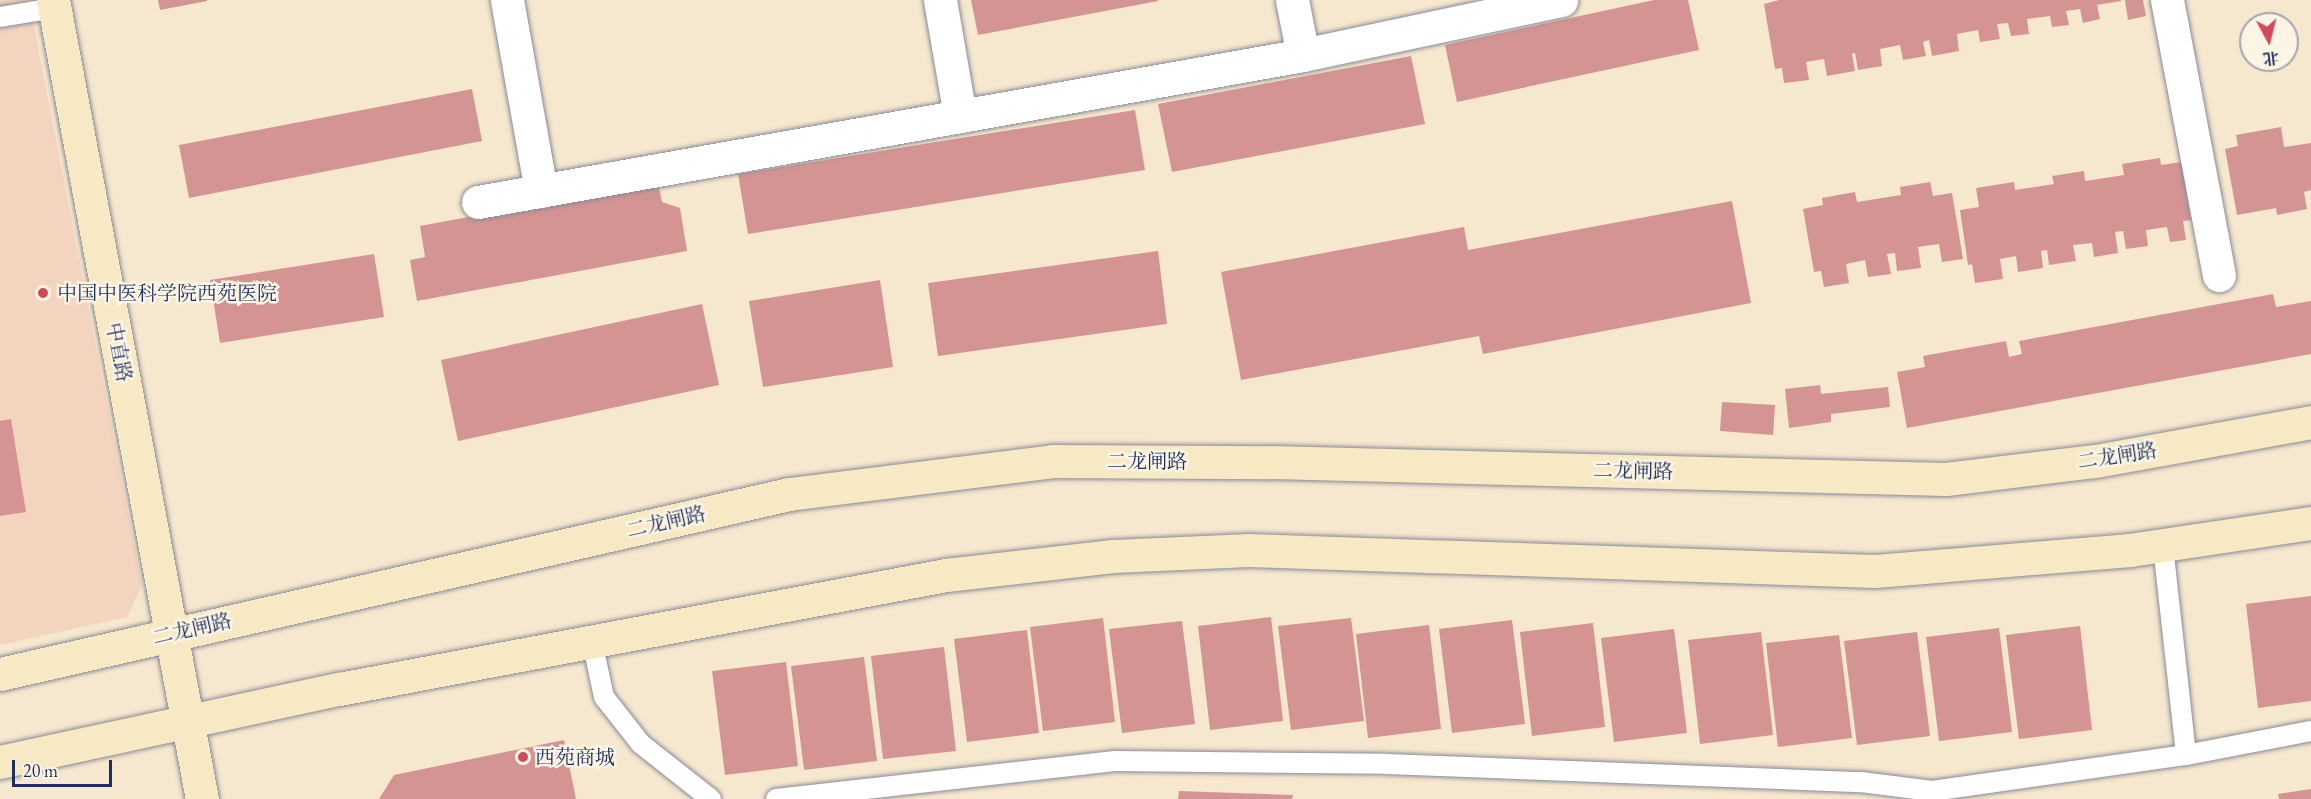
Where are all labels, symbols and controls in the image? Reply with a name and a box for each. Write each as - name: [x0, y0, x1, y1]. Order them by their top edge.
- north arrow: [2239, 12, 2299, 72]
- text: 北: [2262, 47, 2280, 70]
- place label: 中国中医科学院西苑医院: [57, 281, 277, 305]
- marker: 中国中医科学院西苑医院: [34, 284, 52, 302]
- street label: 中直路: [101, 320, 137, 384]
- street label: 二龙闸路: [2076, 438, 2158, 474]
- street label: 二龙闸路: [1107, 449, 1187, 473]
- street label: 二龙闸路: [1593, 458, 1673, 484]
- street label: 二龙闸路: [624, 501, 708, 543]
- street label: 二龙闸路: [150, 608, 234, 650]
- place label: 西苑商城: [535, 745, 615, 769]
- scale bar: [15, 748, 116, 786]
- marker: 西苑商城: [516, 750, 530, 764]
- text: 20 m: [23, 759, 58, 782]

